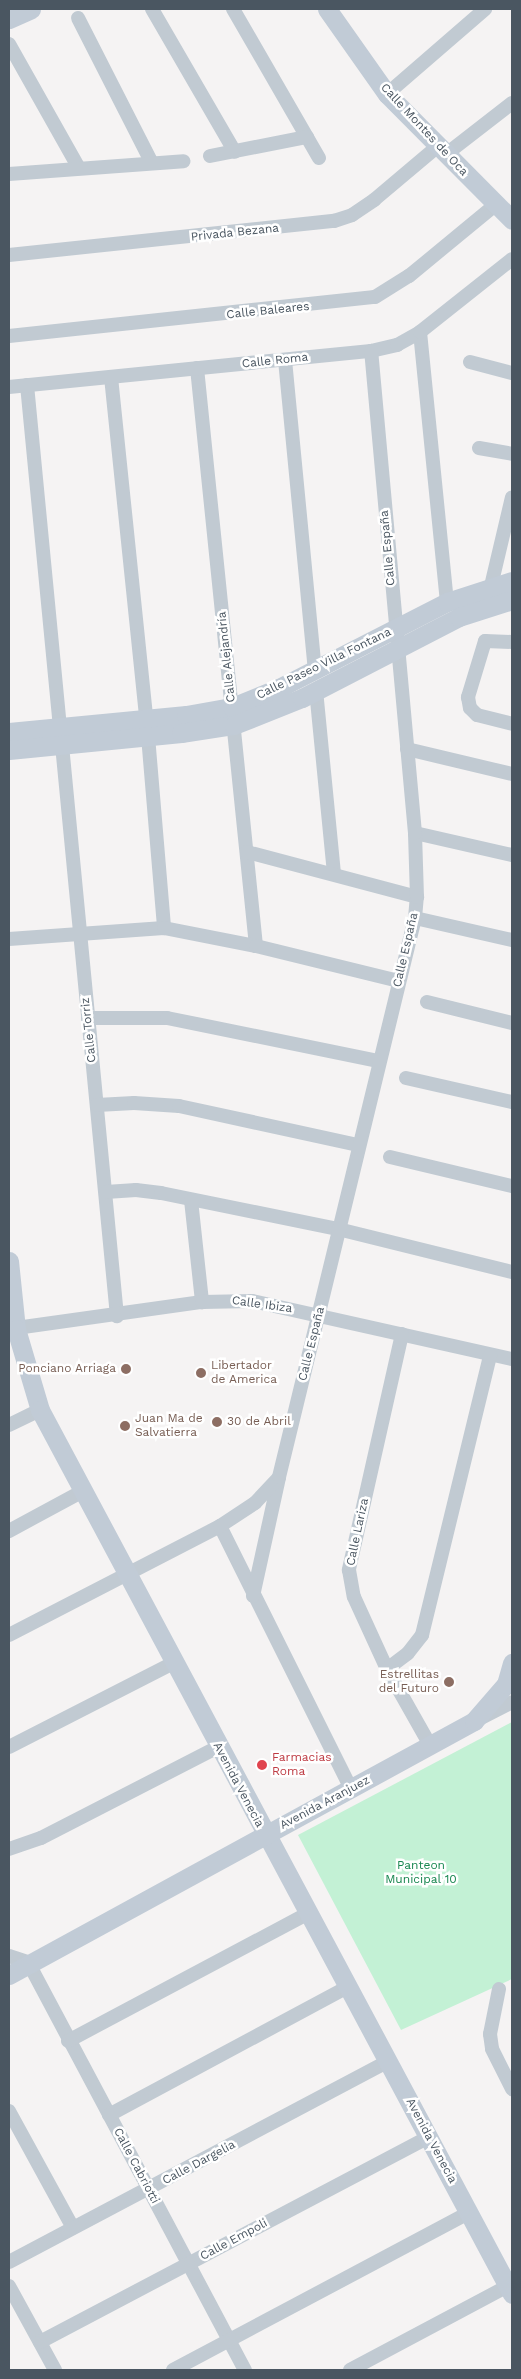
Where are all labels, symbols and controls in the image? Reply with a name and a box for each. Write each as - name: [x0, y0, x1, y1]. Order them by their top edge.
- street label: Calle Montes de Oca: [377, 81, 471, 179]
- street label: Privada Bezana: [190, 221, 280, 245]
- street label: Calle Baleares: [226, 299, 310, 323]
- street label: Calle Roma: [241, 350, 309, 372]
- street label: Calle España: [378, 510, 398, 586]
- street label: Calle Alejandría: [215, 611, 239, 703]
- street label: Calle Paseo Villa Fontana: [254, 625, 394, 703]
- street label: Calle España: [390, 911, 422, 989]
- street label: Calle Torriz: [78, 996, 100, 1064]
- street label: Calle Ibiza: [231, 1294, 293, 1316]
- street label: Calle España: [296, 1305, 328, 1383]
- place label: Libertador de America: [211, 1359, 277, 1387]
- place label: Ponciano Arriaga: [18, 1362, 116, 1376]
- marker: Ponciano Arriaga: [120, 1363, 132, 1375]
- marker: Libertador de America: [195, 1367, 207, 1379]
- place label: Juan Ma de Salvatierra: [135, 1412, 203, 1440]
- place label: 30 de Abril: [227, 1415, 291, 1429]
- marker: 30 de Abril: [211, 1416, 223, 1428]
- marker: Juan Ma de Salvatierra: [119, 1420, 131, 1432]
- street label: Calle Lariza: [344, 1497, 372, 1567]
- place label: Estrellitas del Futuro: [378, 1668, 439, 1696]
- marker: Estrellitas del Futuro: [443, 1676, 455, 1688]
- street label: Avenida Venecia: [209, 1740, 267, 1830]
- place label: Farmacias Roma: [272, 1751, 332, 1779]
- marker: Farmacias Roma: [256, 1759, 268, 1771]
- street label: Avenida Aranjuez: [277, 1773, 373, 1833]
- park label: Panteon Municipal 10: [385, 1859, 457, 1887]
- street label: Avenida Venecia: [402, 2096, 460, 2186]
- street label: Calle Cabriotti: [110, 2126, 162, 2206]
- street label: Calle Dargelia: [160, 2138, 238, 2188]
- street label: Calle Empoli: [198, 2216, 270, 2264]

